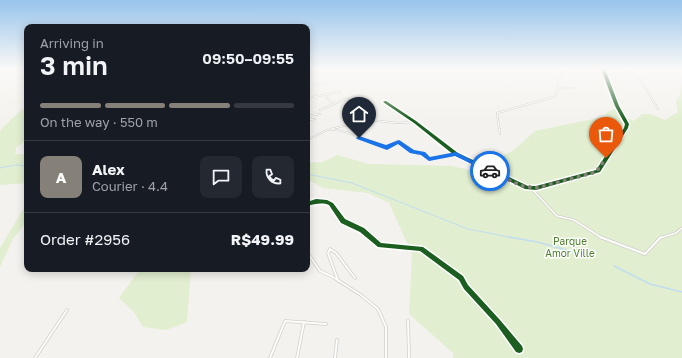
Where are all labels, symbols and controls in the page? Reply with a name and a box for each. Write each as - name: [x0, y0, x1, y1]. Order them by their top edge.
- text: Arriving in: [40, 35, 104, 51]
- text: 09:50–09:55: [202, 49, 294, 67]
- text: 3 min: [40, 50, 108, 81]
- pin: [342, 97, 376, 138]
- icon: home: [348, 103, 370, 125]
- text: On the way · 550 m: [40, 114, 158, 130]
- pin: [589, 117, 623, 158]
- icon: bag: [595, 123, 617, 145]
- courier: [470, 151, 510, 191]
- button: chat: [200, 156, 242, 198]
- button: phone: [252, 156, 294, 198]
- text: Alex: [92, 160, 125, 178]
- icon: car: [479, 160, 501, 182]
- text: A: [56, 168, 66, 186]
- text: Courier · 4.4: [92, 178, 168, 194]
- text: Order #2956: [40, 230, 130, 248]
- text: R$49.99: [231, 230, 294, 248]
- park label: Parque Amor Ville: [545, 235, 595, 259]

